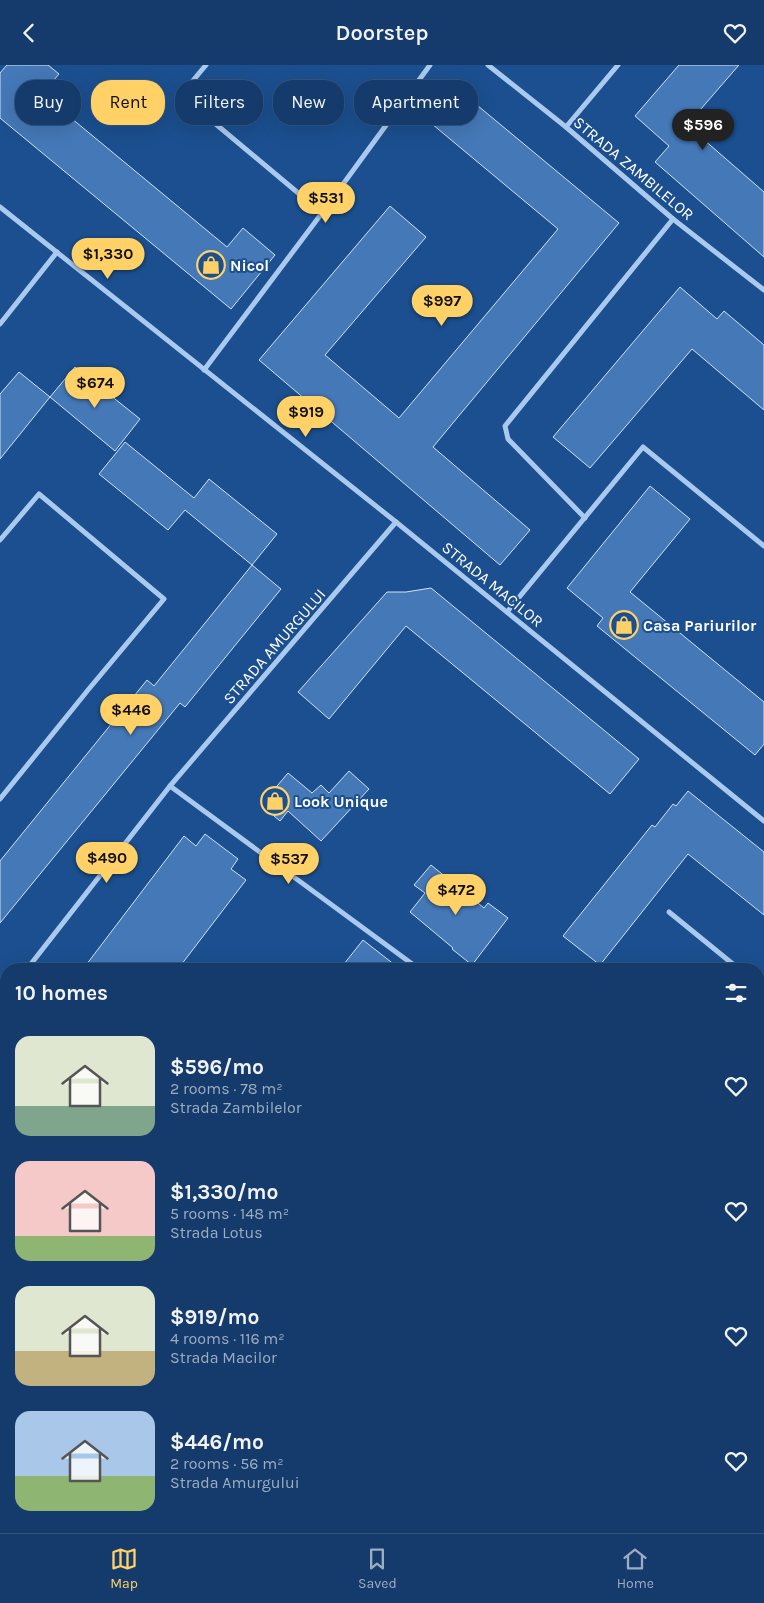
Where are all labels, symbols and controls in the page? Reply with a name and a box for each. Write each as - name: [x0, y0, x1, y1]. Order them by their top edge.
- icon: back: [15, 19, 43, 47]
- icon: heart: [721, 19, 749, 47]
- text: Doorstep: [335, 20, 429, 46]
- chip: Buy: [15, 80, 81, 125]
- chip: Rent: [91, 80, 165, 125]
- chip: Filters: [175, 80, 263, 125]
- chip: New: [273, 80, 344, 125]
- chip: Apartment: [354, 80, 478, 125]
- pin: $596: [673, 109, 733, 151]
- street label: STRADA ZAMBILELOR: [570, 113, 698, 224]
- text: $596: [683, 115, 723, 134]
- pin: $531: [296, 181, 356, 224]
- text: $531: [308, 188, 344, 207]
- pin: $1,330: [67, 237, 149, 280]
- text: $1,330: [83, 244, 133, 263]
- shop icon: Nicol: [196, 250, 226, 280]
- place label: Nicol: [230, 256, 269, 275]
- pin: $997: [412, 285, 472, 327]
- text: $997: [423, 291, 461, 310]
- pin: $674: [65, 367, 125, 409]
- text: $674: [76, 373, 114, 392]
- pin: $919: [276, 395, 336, 438]
- text: $919: [288, 402, 324, 421]
- street label: STRADA MACILOR: [438, 538, 547, 631]
- street label: STRADA AMURGULUI: [219, 585, 330, 708]
- shop icon: Casa Pariurilor: [609, 610, 639, 640]
- place label: Casa Pariurilor: [643, 616, 757, 635]
- pin: $446: [101, 693, 161, 736]
- text: $446: [111, 700, 151, 719]
- shop icon: Look Unique: [260, 786, 290, 816]
- place label: Look Unique: [294, 792, 388, 811]
- pin: $490: [77, 841, 137, 884]
- pin: $537: [259, 843, 319, 885]
- text: $490: [87, 848, 127, 867]
- text: $537: [270, 849, 308, 868]
- pin: $472: [426, 873, 486, 916]
- text: $472: [437, 880, 475, 899]
- icon: filters: [722, 979, 750, 1007]
- text: 10 homes: [15, 981, 108, 1005]
- text: $596/mo: [170, 1055, 264, 1079]
- icon: home: [55, 1056, 115, 1116]
- icon: heart: [722, 1072, 750, 1100]
- text: 2 rooms · 78 m²: [170, 1079, 283, 1098]
- text: Strada Zambilelor: [170, 1098, 302, 1117]
- text: $1,330/mo: [170, 1180, 278, 1204]
- icon: home: [55, 1181, 115, 1241]
- icon: heart: [722, 1197, 750, 1225]
- text: 5 rooms · 148 m²: [170, 1204, 289, 1223]
- text: Strada Lotus: [170, 1223, 263, 1242]
- text: $919/mo: [170, 1305, 259, 1329]
- icon: home: [55, 1306, 115, 1366]
- icon: heart: [722, 1322, 750, 1350]
- text: 4 rooms · 116 m²: [170, 1329, 285, 1348]
- text: Strada Macilor: [170, 1348, 277, 1367]
- text: $446/mo: [170, 1430, 264, 1454]
- icon: home: [55, 1431, 115, 1491]
- icon: heart: [722, 1447, 750, 1475]
- text: 2 rooms · 56 m²: [170, 1454, 284, 1473]
- text: Strada Amurgului: [170, 1473, 299, 1492]
- tab: Map: [110, 1545, 138, 1592]
- tab: Saved: [358, 1545, 397, 1592]
- tab: Home: [617, 1545, 654, 1592]

